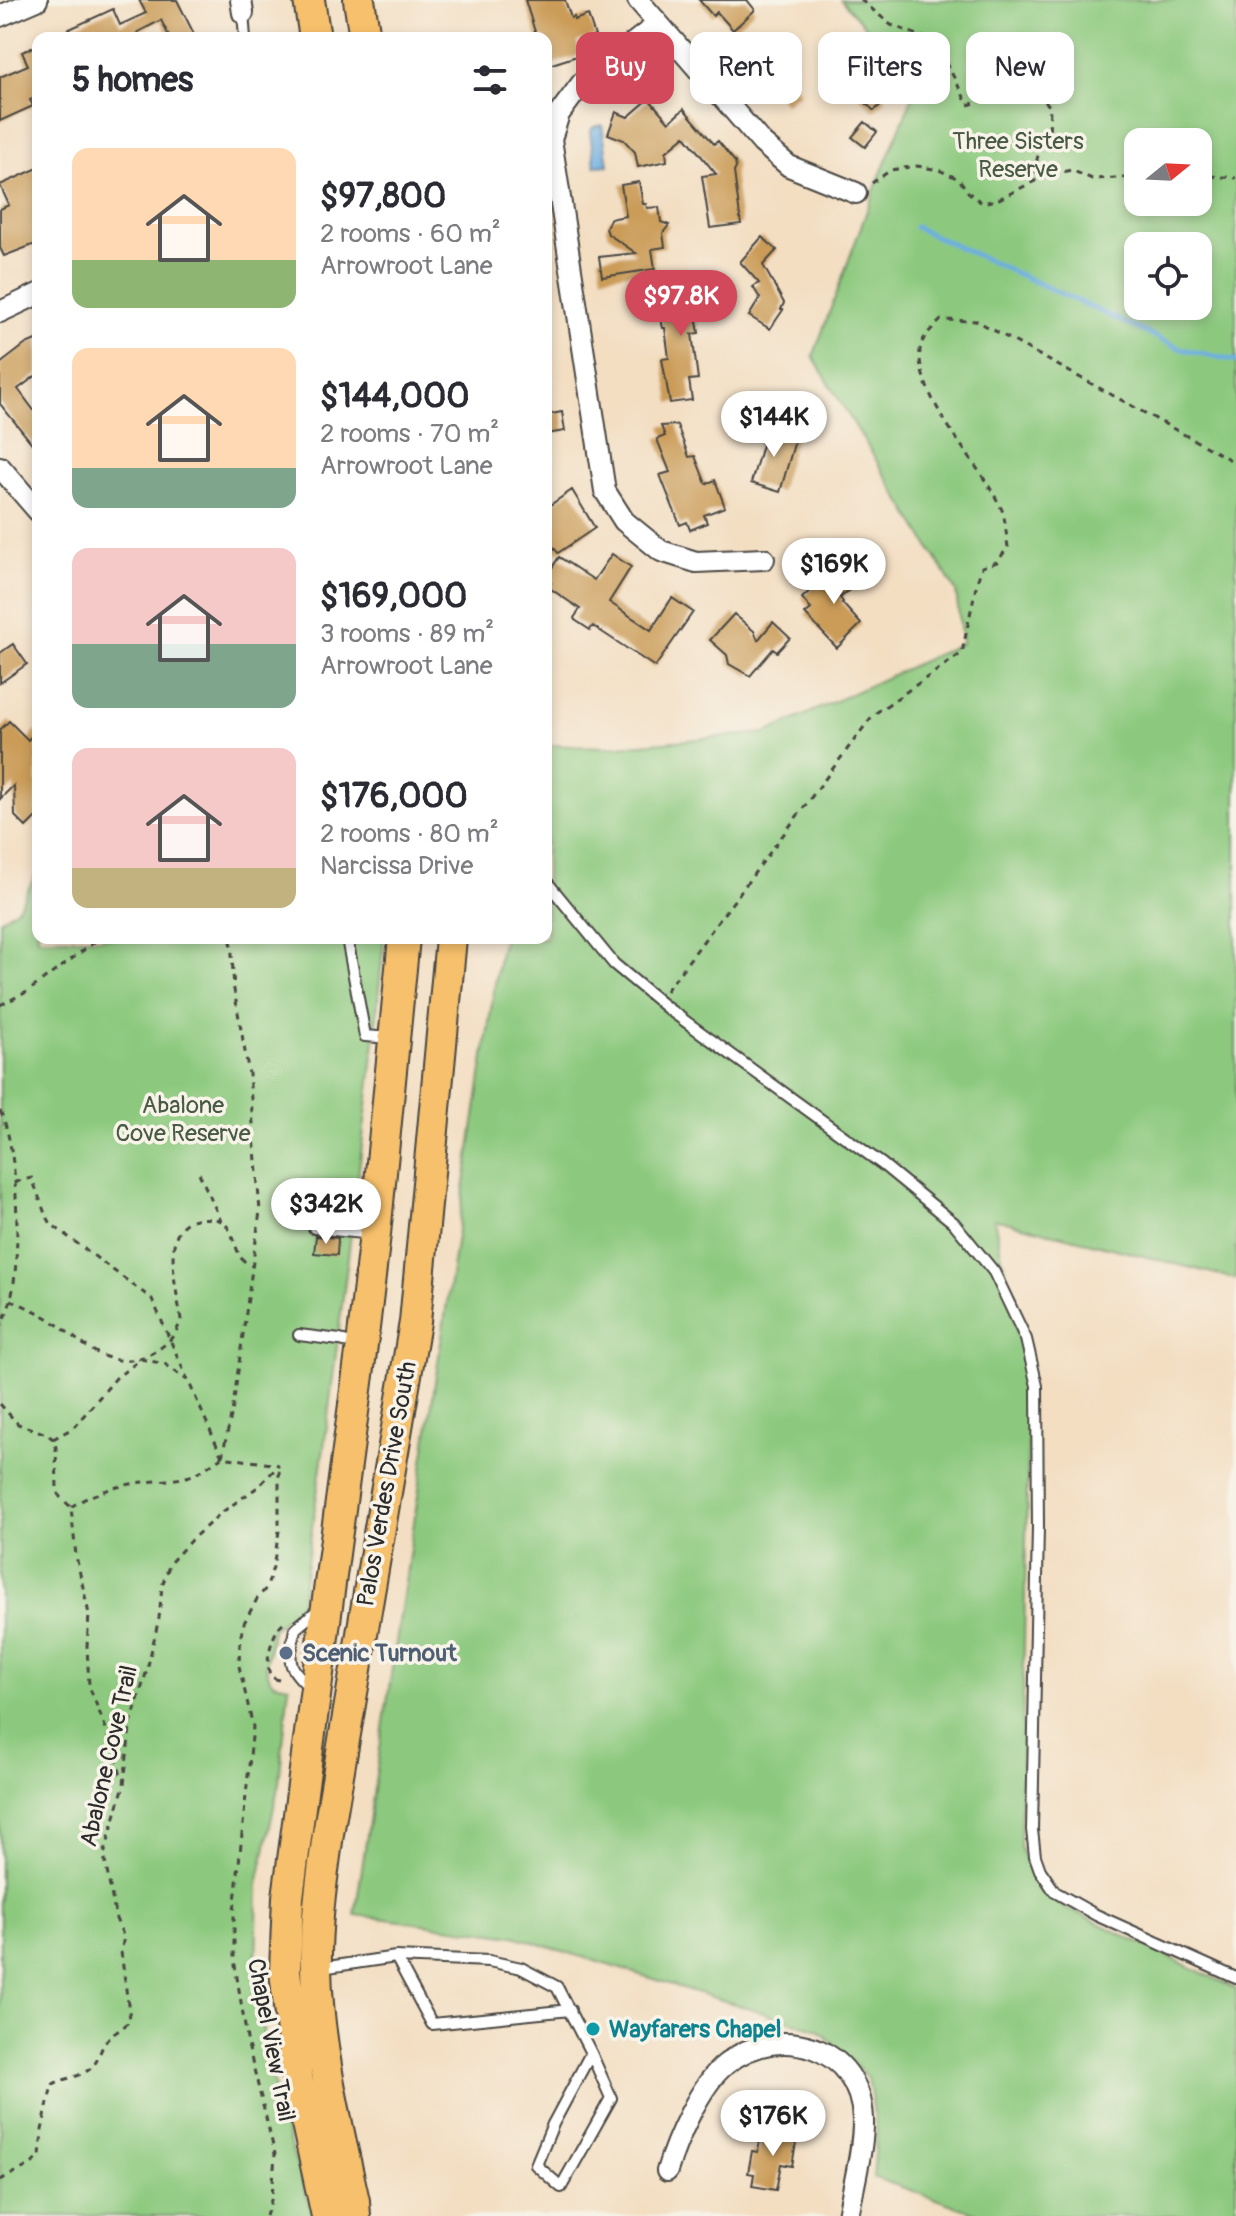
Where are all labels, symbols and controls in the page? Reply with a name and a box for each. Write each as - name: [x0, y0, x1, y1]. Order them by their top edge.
- chip: Buy: [576, 32, 674, 104]
- chip: Rent: [690, 32, 802, 104]
- chip: Filters: [818, 32, 950, 104]
- chip: New: [966, 32, 1074, 104]
- icon: filters: [468, 58, 512, 102]
- text: 5 homes: [72, 59, 193, 102]
- park label: Three Sisters Reserve: [952, 127, 1084, 184]
- north arrow: [1124, 128, 1212, 216]
- map controls: [1124, 128, 1212, 320]
- text: $97,800: [320, 175, 446, 218]
- icon: home: [136, 180, 232, 276]
- text: 2 rooms · 60 m²: [320, 218, 501, 250]
- button: locate: [1124, 232, 1212, 320]
- text: Arrowroot Lane: [320, 250, 492, 282]
- pin: $97.8K: [616, 270, 746, 338]
- text: $97.8K: [643, 280, 719, 312]
- text: $144,000: [320, 375, 469, 418]
- icon: home: [136, 380, 232, 476]
- pin: $144K: [718, 391, 830, 459]
- text: $144K: [739, 401, 809, 433]
- text: 2 rooms · 70 m²: [320, 418, 499, 450]
- text: Arrowroot Lane: [320, 450, 492, 482]
- pin: $169K: [778, 538, 890, 606]
- text: $169K: [800, 548, 868, 580]
- text: $169,000: [320, 575, 467, 618]
- icon: home: [136, 580, 232, 676]
- text: 3 rooms · 89 m²: [320, 618, 494, 650]
- text: Arrowroot Lane: [320, 650, 492, 682]
- text: $176,000: [320, 775, 468, 818]
- icon: home: [136, 780, 232, 876]
- text: 2 rooms · 80 m²: [320, 818, 499, 850]
- text: Narcissa Drive: [320, 850, 473, 882]
- park label: Abalone Cove Reserve: [115, 1091, 251, 1148]
- pin: $342K: [270, 1178, 382, 1246]
- text: $342K: [289, 1188, 363, 1220]
- street label: Palos Verdes Drive South: [351, 1359, 423, 1609]
- place label: Scenic Turnout: [302, 1639, 458, 1668]
- marker: Scenic Turnout: [277, 1644, 295, 1662]
- street label: Abalone Cove Trail: [74, 1662, 144, 1850]
- street label: Chapel View Trail: [241, 1956, 301, 2124]
- place label: Wayfarers Chapel: [609, 2015, 781, 2044]
- marker: Wayfarers Chapel: [584, 2020, 602, 2038]
- pin: $176K: [717, 2090, 829, 2158]
- text: $176K: [739, 2100, 807, 2132]

